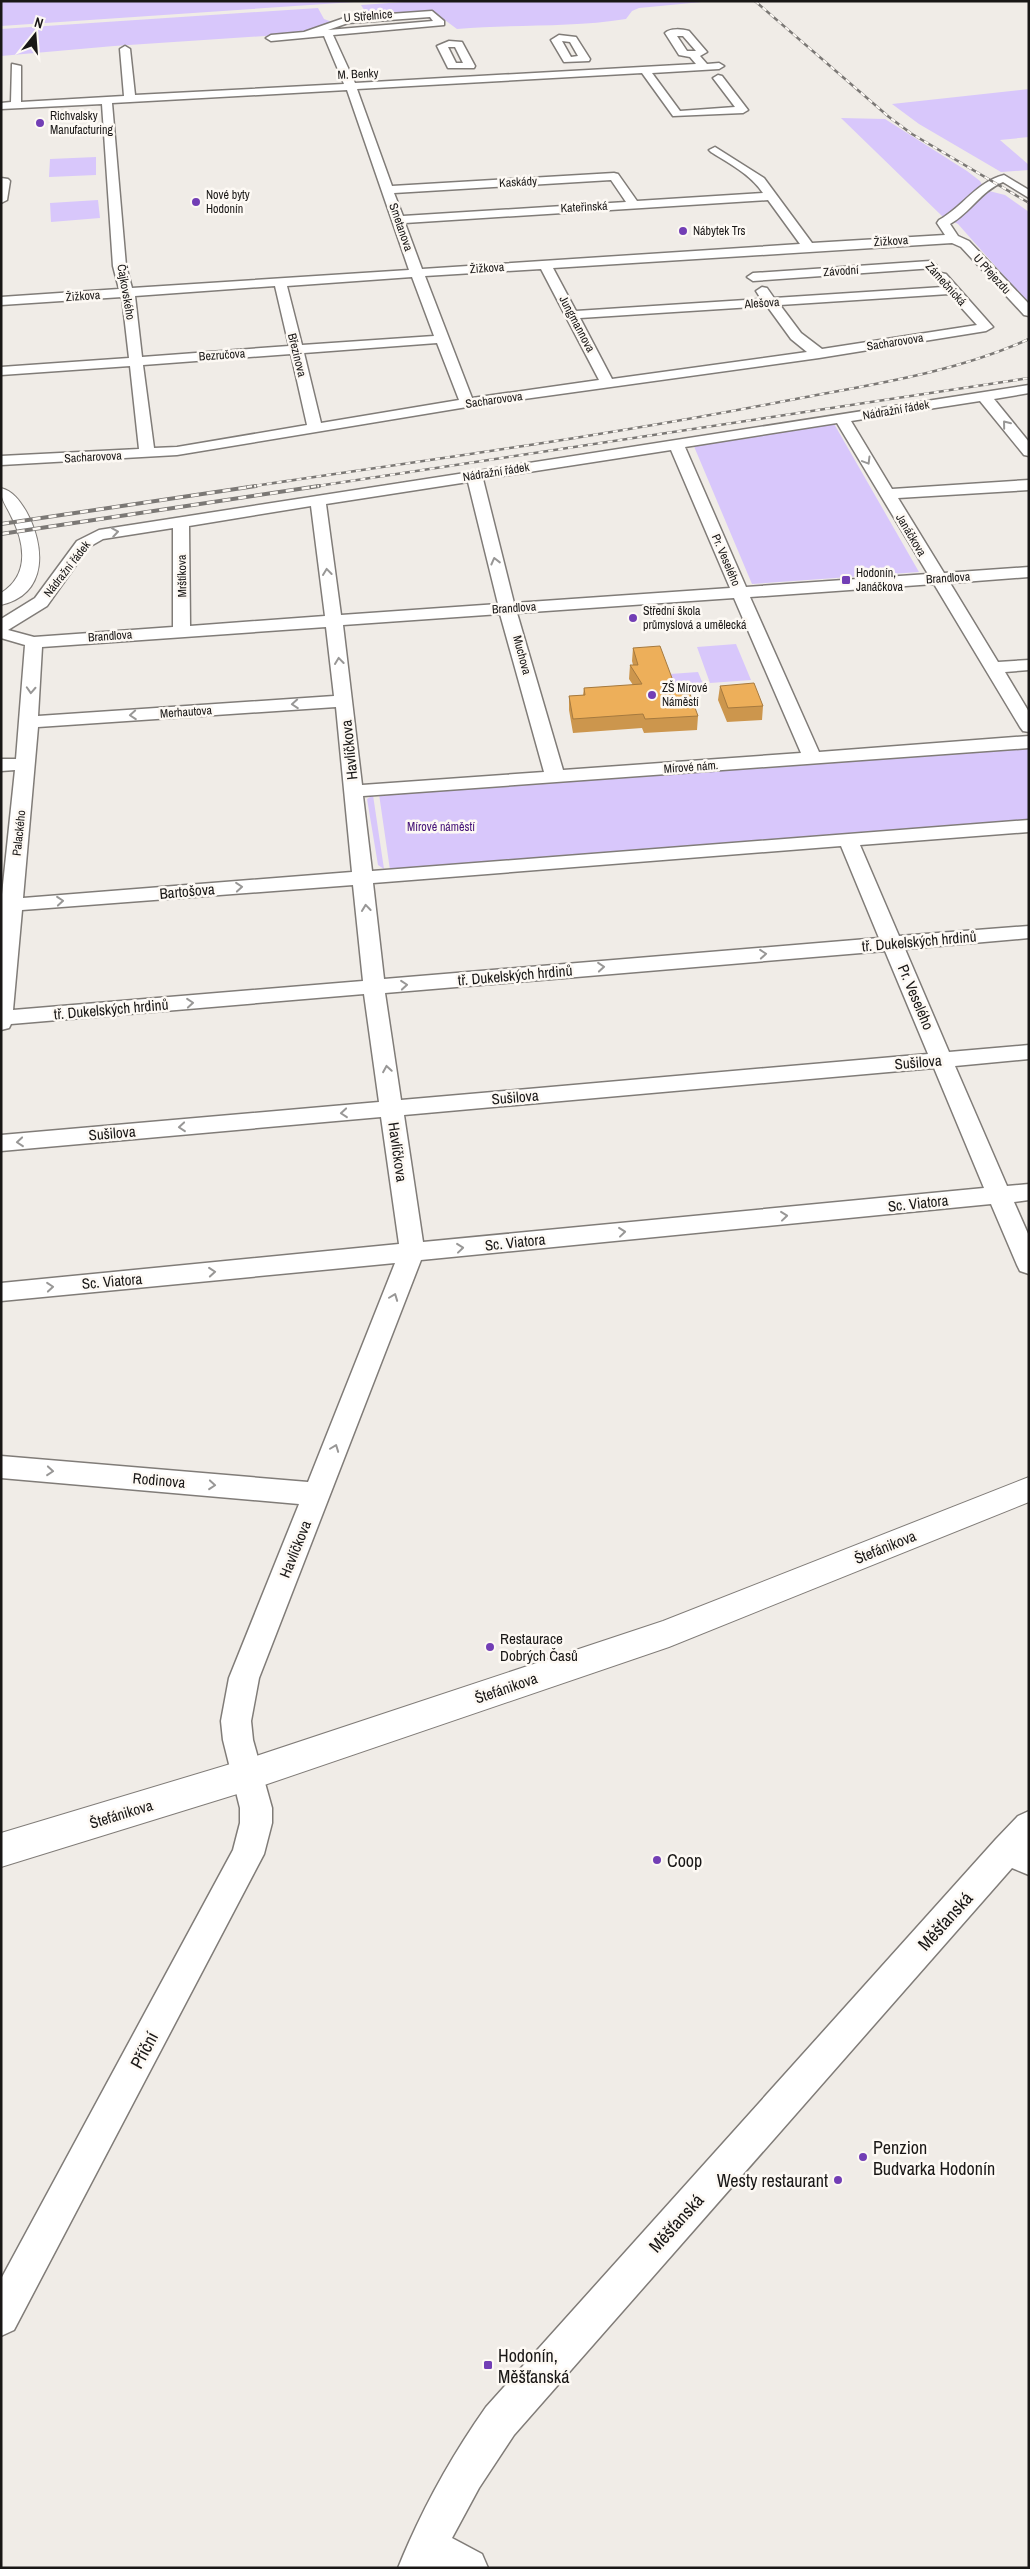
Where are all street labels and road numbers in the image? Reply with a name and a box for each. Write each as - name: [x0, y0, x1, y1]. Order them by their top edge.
- street label: U Střelnice: [343, 6, 393, 26]
- street label: M. Benky: [337, 65, 379, 83]
- street label: Kaskády: [499, 173, 537, 191]
- street label: Kateřinská: [560, 198, 608, 216]
- street label: Smetanova: [385, 201, 417, 254]
- street label: Žižkova: [873, 232, 909, 250]
- street label: U Přejezdu: [970, 251, 1014, 297]
- street label: Žižkova: [469, 259, 505, 277]
- street label: Zámečnická: [922, 259, 970, 310]
- street label: Závodní: [823, 262, 860, 280]
- street label: Čajkovského: [113, 263, 139, 321]
- street label: Žižkova: [65, 287, 101, 305]
- street label: Jungmannova: [555, 293, 599, 356]
- street label: Alešova: [743, 294, 781, 312]
- street label: Sacharovova: [865, 330, 925, 354]
- street label: Březinova: [284, 332, 310, 379]
- street label: Bezručova: [198, 345, 246, 365]
- street label: Sacharovova: [464, 388, 524, 412]
- street label: Nádražní řádek: [861, 396, 931, 424]
- street label: Sacharovova: [64, 447, 123, 466]
- street label: Nádražní řádek: [462, 459, 531, 485]
- street label: Janáčkova: [892, 511, 930, 560]
- street label: Pr. Veselého: [708, 531, 744, 589]
- street label: Nádražní řádek: [40, 538, 94, 600]
- street label: Mrštíkova: [174, 554, 190, 597]
- street label: Brandlova: [925, 568, 971, 588]
- street label: Brandlova: [491, 598, 537, 618]
- street label: Brandlova: [87, 626, 133, 646]
- street label: Muchova: [509, 634, 535, 677]
- street label: Merhautova: [160, 702, 213, 722]
- street label: Havlíčkova: [335, 719, 363, 781]
- street label: Mírové nám.: [663, 757, 719, 777]
- street label: Palackého: [9, 809, 29, 857]
- street label: Bartošova: [158, 878, 216, 904]
- street label: tř. Dukelských hrdinů: [861, 926, 977, 956]
- street label: tř. Dukelských hrdinů: [457, 960, 573, 990]
- street label: Pr. Veselého: [893, 961, 939, 1033]
- street label: tř. Dukelských hrdinů: [53, 994, 169, 1024]
- street label: Sušilova: [894, 1049, 943, 1075]
- street label: Sušilova: [491, 1084, 540, 1110]
- street label: Sušilova: [88, 1120, 137, 1146]
- street label: Havlíčkova: [383, 1121, 413, 1183]
- street label: Sc. Viatora: [887, 1189, 949, 1217]
- street label: Sc. Viatora: [484, 1228, 546, 1256]
- street label: Sc. Viatora: [81, 1268, 143, 1294]
- street label: Rodinova: [132, 1467, 186, 1493]
- street label: Havlíčkova: [274, 1517, 316, 1581]
- street label: Štefánikova: [851, 1525, 919, 1569]
- street label: Štefánikova: [472, 1667, 540, 1709]
- street label: Štefánikova: [87, 1794, 155, 1834]
- street label: Měšťanská: [912, 1886, 978, 1956]
- street label: Příční: [124, 2026, 165, 2073]
- street label: Měšťanská: [643, 2188, 709, 2258]

